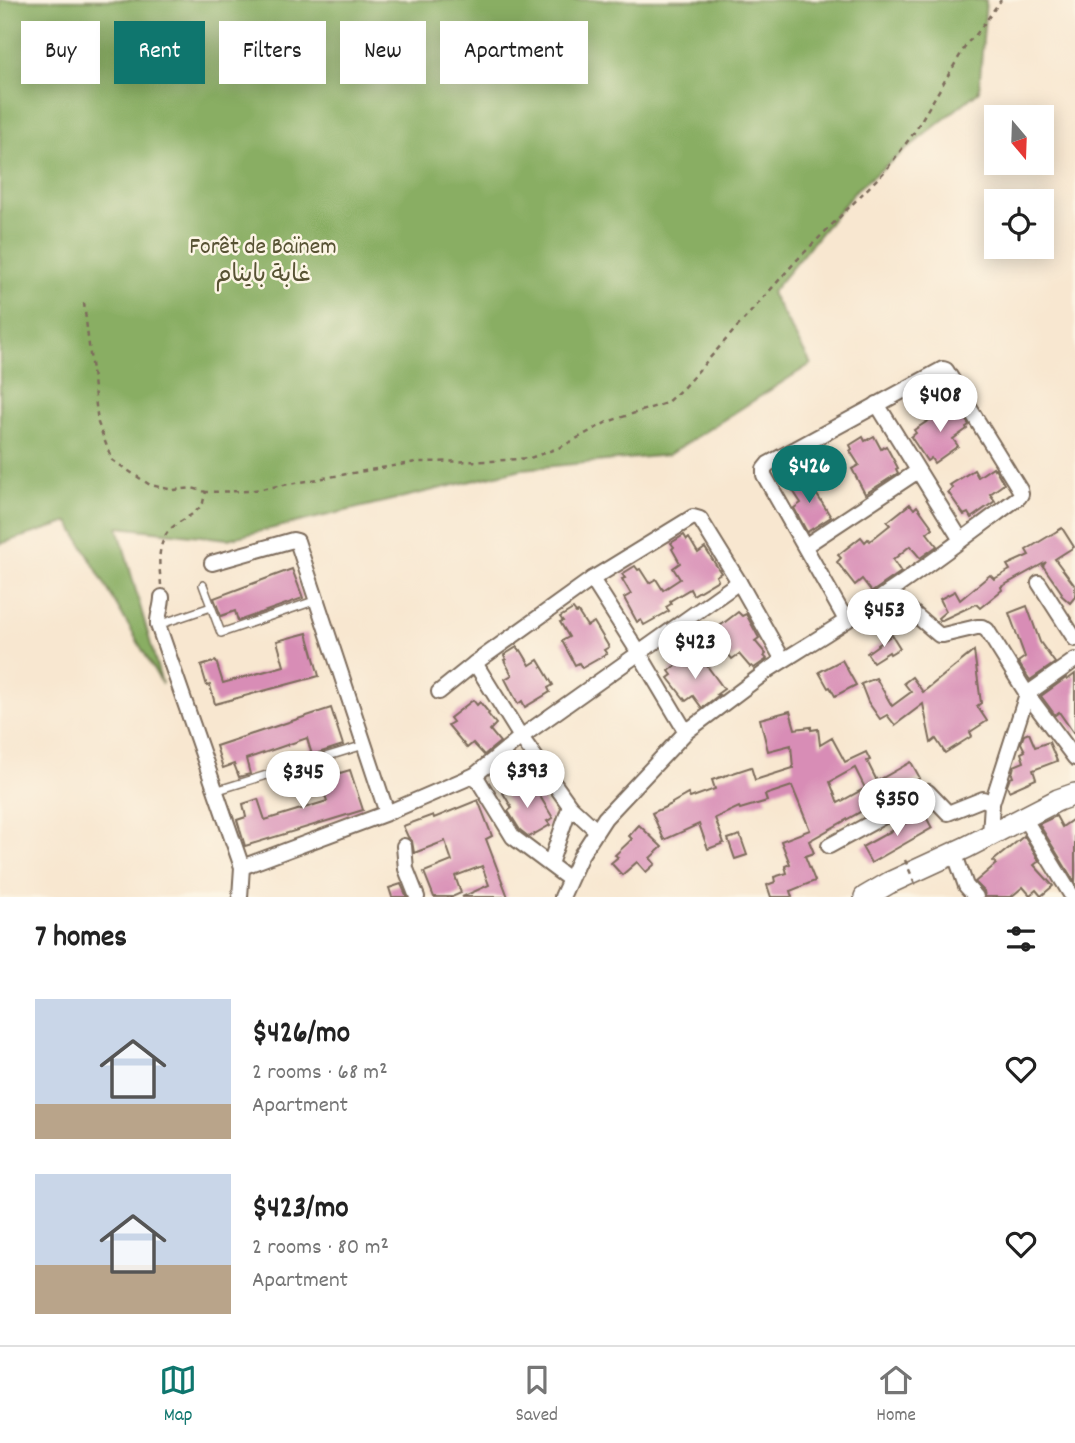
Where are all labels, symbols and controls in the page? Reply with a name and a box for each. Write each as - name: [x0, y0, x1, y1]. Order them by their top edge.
- chip: Buy: [21, 21, 100, 84]
- chip: Rent: [114, 21, 205, 84]
- chip: Filters: [219, 21, 326, 84]
- chip: New: [340, 21, 426, 84]
- chip: Apartment: [440, 21, 588, 84]
- north arrow: [984, 105, 1054, 175]
- map controls: [984, 105, 1054, 259]
- button: locate: [984, 189, 1054, 259]
- park label: Forêt de Baïnem غابة باينام: [189, 231, 337, 293]
- pin: $408: [899, 374, 981, 434]
- text: $408: [919, 380, 961, 413]
- pin: $426: [768, 446, 850, 505]
- text: $426: [788, 451, 830, 484]
- pin: $453: [843, 590, 925, 649]
- text: $453: [863, 595, 905, 628]
- pin: $423: [654, 622, 736, 681]
- text: $423: [674, 627, 716, 660]
- pin: $393: [486, 750, 568, 810]
- pin: $345: [262, 752, 344, 811]
- text: $393: [506, 756, 548, 789]
- text: $345: [282, 757, 324, 790]
- pin: $350: [856, 778, 938, 838]
- text: $350: [874, 784, 920, 817]
- text: 7 homes: [35, 918, 127, 961]
- icon: filters: [1002, 920, 1040, 958]
- text: $426/mo: [252, 1014, 350, 1057]
- icon: home: [91, 1027, 175, 1111]
- icon: heart: [1002, 1050, 1040, 1088]
- text: 2 rooms · 68 m²: [252, 1057, 388, 1090]
- text: Apartment: [252, 1090, 348, 1123]
- text: $423/mo: [252, 1189, 349, 1232]
- icon: home: [91, 1202, 175, 1286]
- icon: heart: [1002, 1225, 1040, 1263]
- text: 2 rooms · 80 m²: [252, 1232, 389, 1265]
- text: Apartment: [252, 1265, 348, 1298]
- tab: Map: [159, 1361, 197, 1430]
- tab: Saved: [515, 1361, 558, 1430]
- tab: Home: [876, 1361, 916, 1430]

